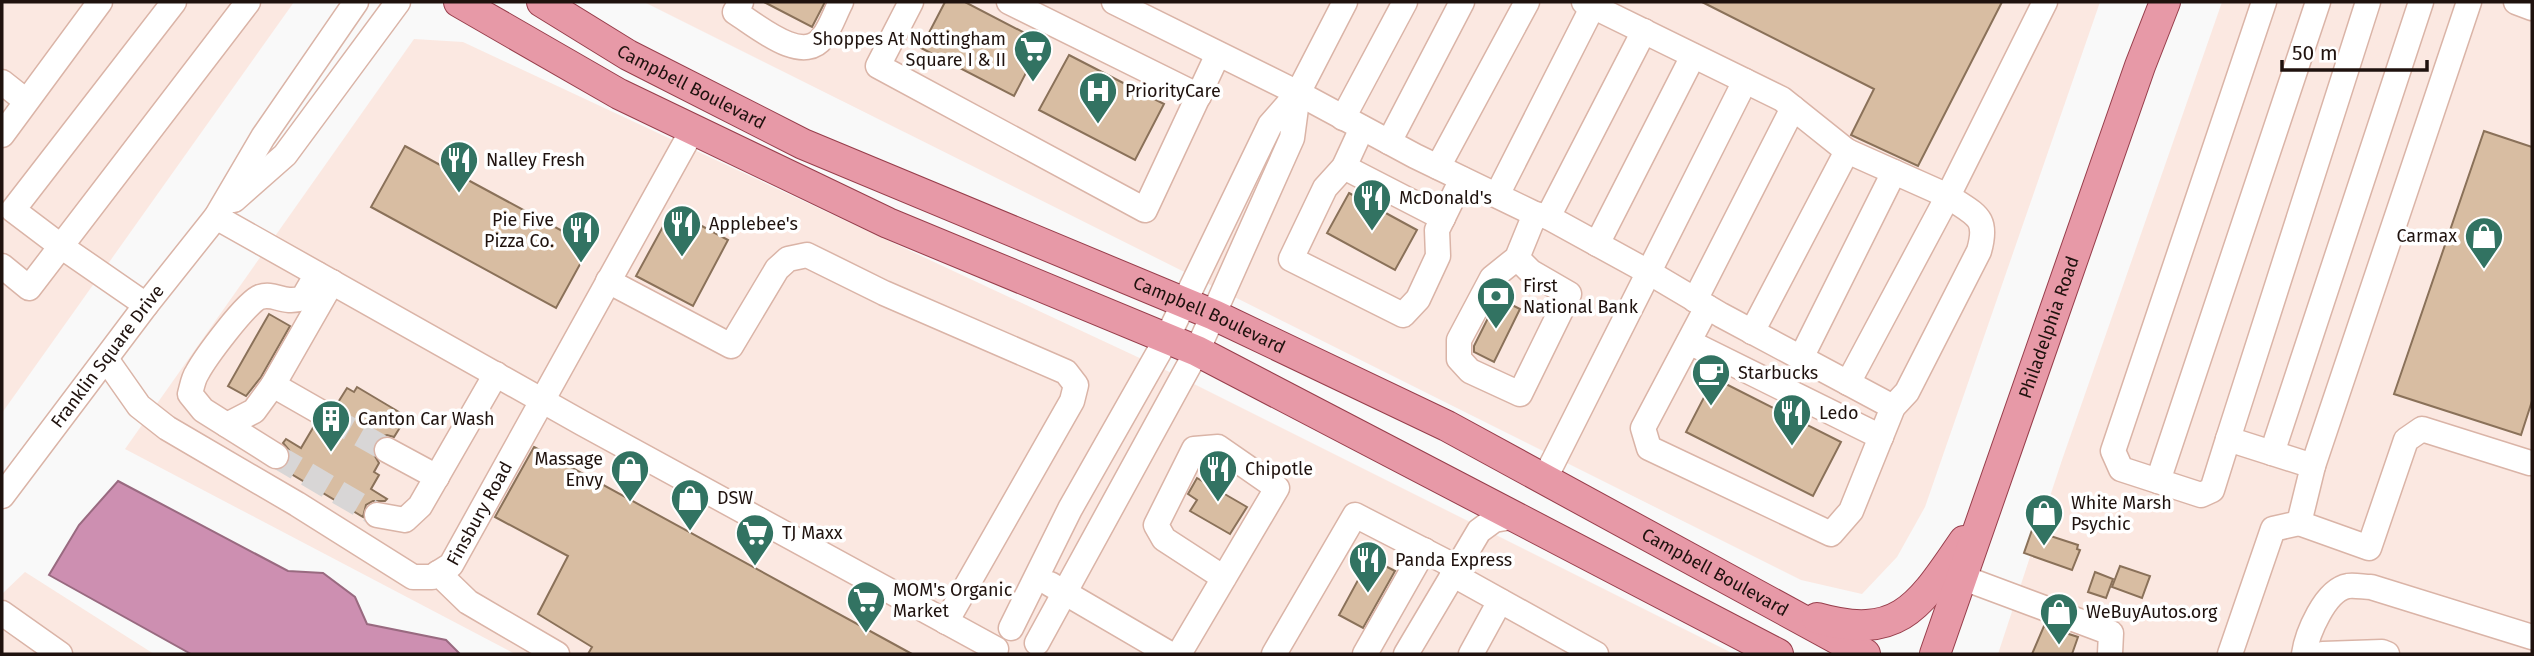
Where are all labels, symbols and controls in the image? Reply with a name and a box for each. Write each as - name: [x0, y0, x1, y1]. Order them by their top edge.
- place label: Shoppes At Nottingham Square I & II: [813, 28, 1006, 71]
- supermarket icon: Shoppes At Nottingham Square I & II: [1012, 28, 1054, 83]
- scale bar: [2282, 28, 2427, 72]
- street label: Campbell Boulevard: [613, 40, 769, 134]
- text: 50 m: [2292, 40, 2338, 66]
- hospital icon: PriorityCare: [1077, 70, 1119, 125]
- place label: PriorityCare: [1125, 80, 1221, 102]
- restaurant icon: Nalley Fresh: [438, 139, 480, 194]
- place label: Nalley Fresh: [486, 149, 585, 171]
- restaurant icon: McDonald's: [1351, 177, 1393, 232]
- place label: McDonald's: [1399, 187, 1492, 209]
- restaurant icon: Applebee's: [661, 203, 703, 258]
- place label: Pie Five Pizza Co.: [484, 209, 554, 252]
- restaurant icon: Pie Five Pizza Co.: [560, 209, 602, 264]
- place label: Applebee's: [709, 213, 798, 235]
- shop icon: Carmax: [2463, 215, 2505, 270]
- place label: Carmax: [2396, 225, 2457, 247]
- street label: Philadelphia Road: [2014, 253, 2084, 401]
- street label: Campbell Boulevard: [1130, 272, 1289, 358]
- bank icon: First National Bank: [1475, 275, 1517, 330]
- place label: First National Bank: [1523, 275, 1639, 318]
- street label: Franklin Square Drive: [46, 280, 169, 432]
- cafe icon: Starbucks: [1690, 352, 1732, 407]
- place label: Starbucks: [1738, 362, 1818, 384]
- restaurant icon: Ledo: [1771, 392, 1813, 447]
- building icon: Canton Car Wash: [310, 398, 352, 453]
- place label: Ledo: [1819, 402, 1859, 424]
- place label: Canton Car Wash: [358, 408, 495, 430]
- place label: Massage Envy: [534, 448, 603, 491]
- shop icon: Massage Envy: [609, 448, 651, 503]
- restaurant icon: Chipotle: [1197, 448, 1239, 503]
- street label: Finsbury Road: [442, 458, 517, 569]
- place label: Chipotle: [1245, 458, 1313, 480]
- shop icon: DSW: [669, 477, 711, 532]
- place label: DSW: [717, 487, 753, 509]
- shop icon: White Marsh Psychic: [2023, 492, 2065, 547]
- place label: White Marsh Psychic: [2071, 492, 2172, 535]
- supermarket icon: TJ Maxx: [734, 512, 776, 567]
- place label: TJ Maxx: [782, 522, 843, 544]
- street label: Campbell Boulevard: [1638, 523, 1792, 621]
- restaurant icon: Panda Express: [1347, 539, 1389, 594]
- place label: Panda Express: [1395, 549, 1512, 571]
- supermarket icon: MOM's Organic Market: [845, 579, 887, 634]
- place label: MOM's Organic Market: [893, 579, 1013, 622]
- shop icon: WeBuyAutos.org: [2038, 591, 2080, 646]
- place label: WeBuyAutos.org: [2086, 601, 2218, 623]

